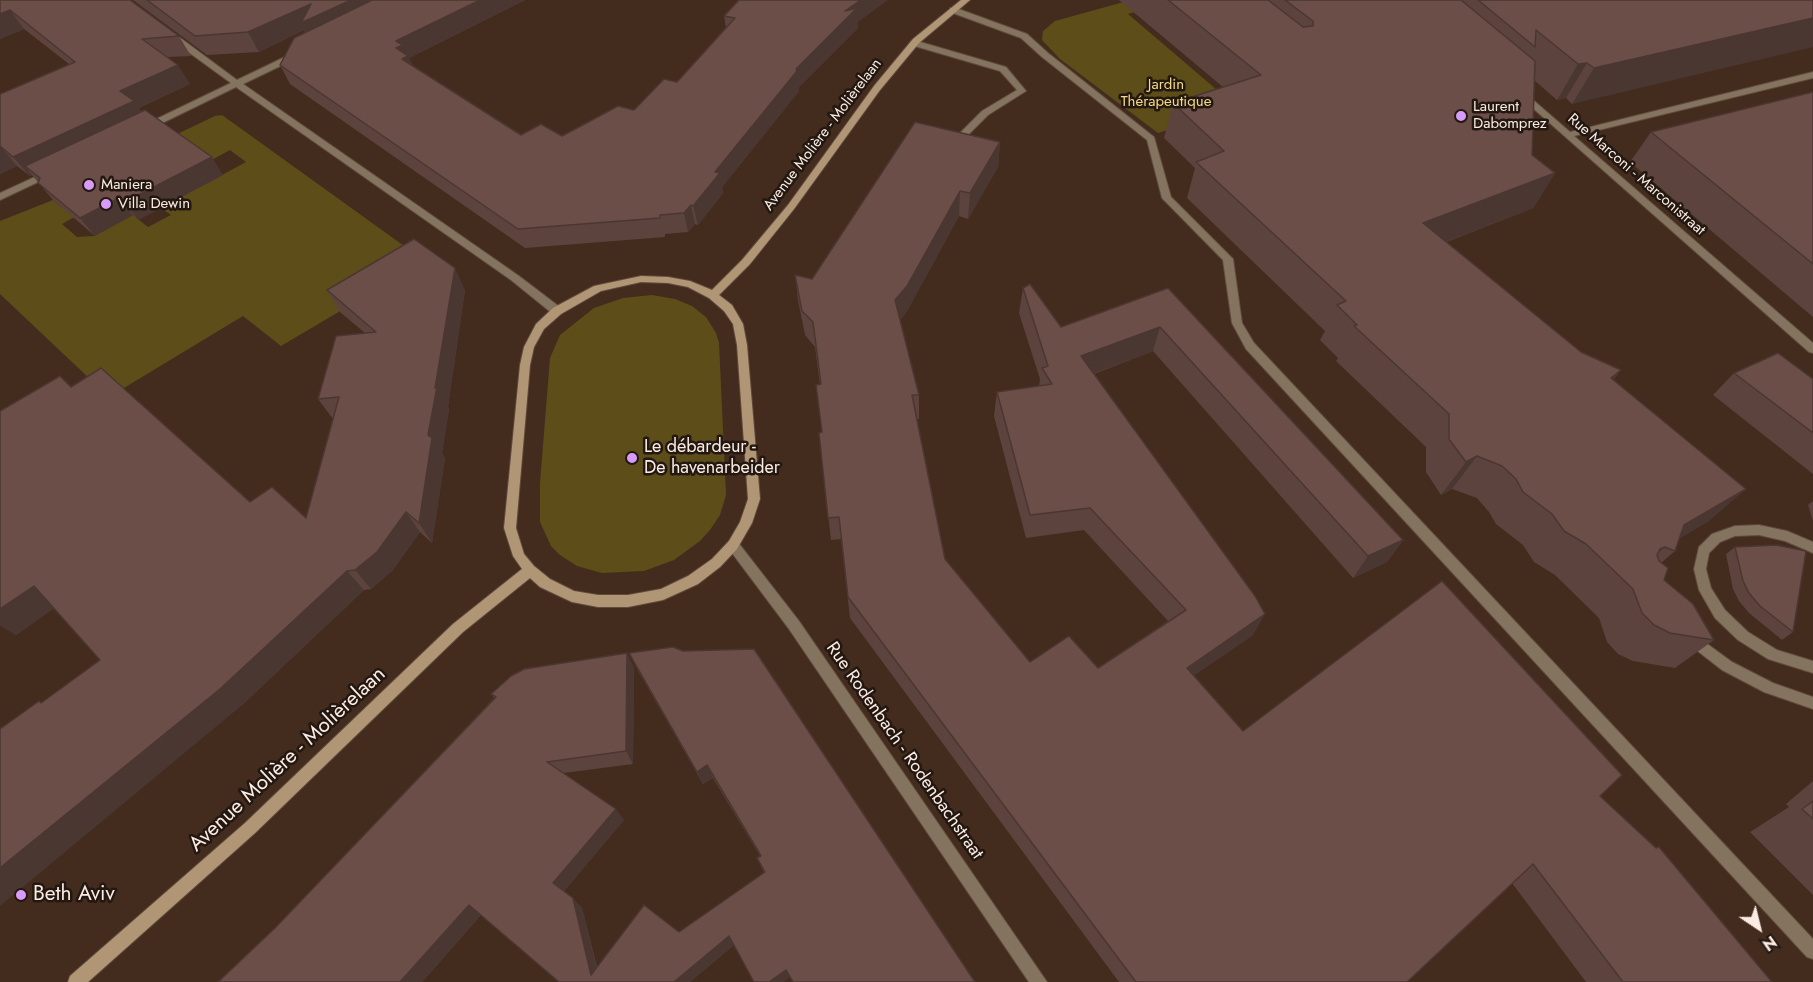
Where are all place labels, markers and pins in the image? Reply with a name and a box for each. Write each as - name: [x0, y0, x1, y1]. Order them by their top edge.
- place label: Laurent Dabomprez: [1473, 98, 1547, 133]
- marker: Laurent Dabomprez: [1454, 109, 1468, 123]
- place label: Maniera: [101, 176, 152, 194]
- marker: Maniera: [82, 178, 96, 192]
- place label: Villa Dewin: [118, 195, 190, 213]
- marker: Villa Dewin: [99, 197, 113, 211]
- place label: Le débardeur - De havenarbeider: [644, 437, 780, 480]
- marker: Le débardeur - De havenarbeider: [625, 451, 639, 465]
- place label: Beth Aviv: [33, 882, 115, 908]
- marker: Beth Aviv: [14, 888, 28, 902]

